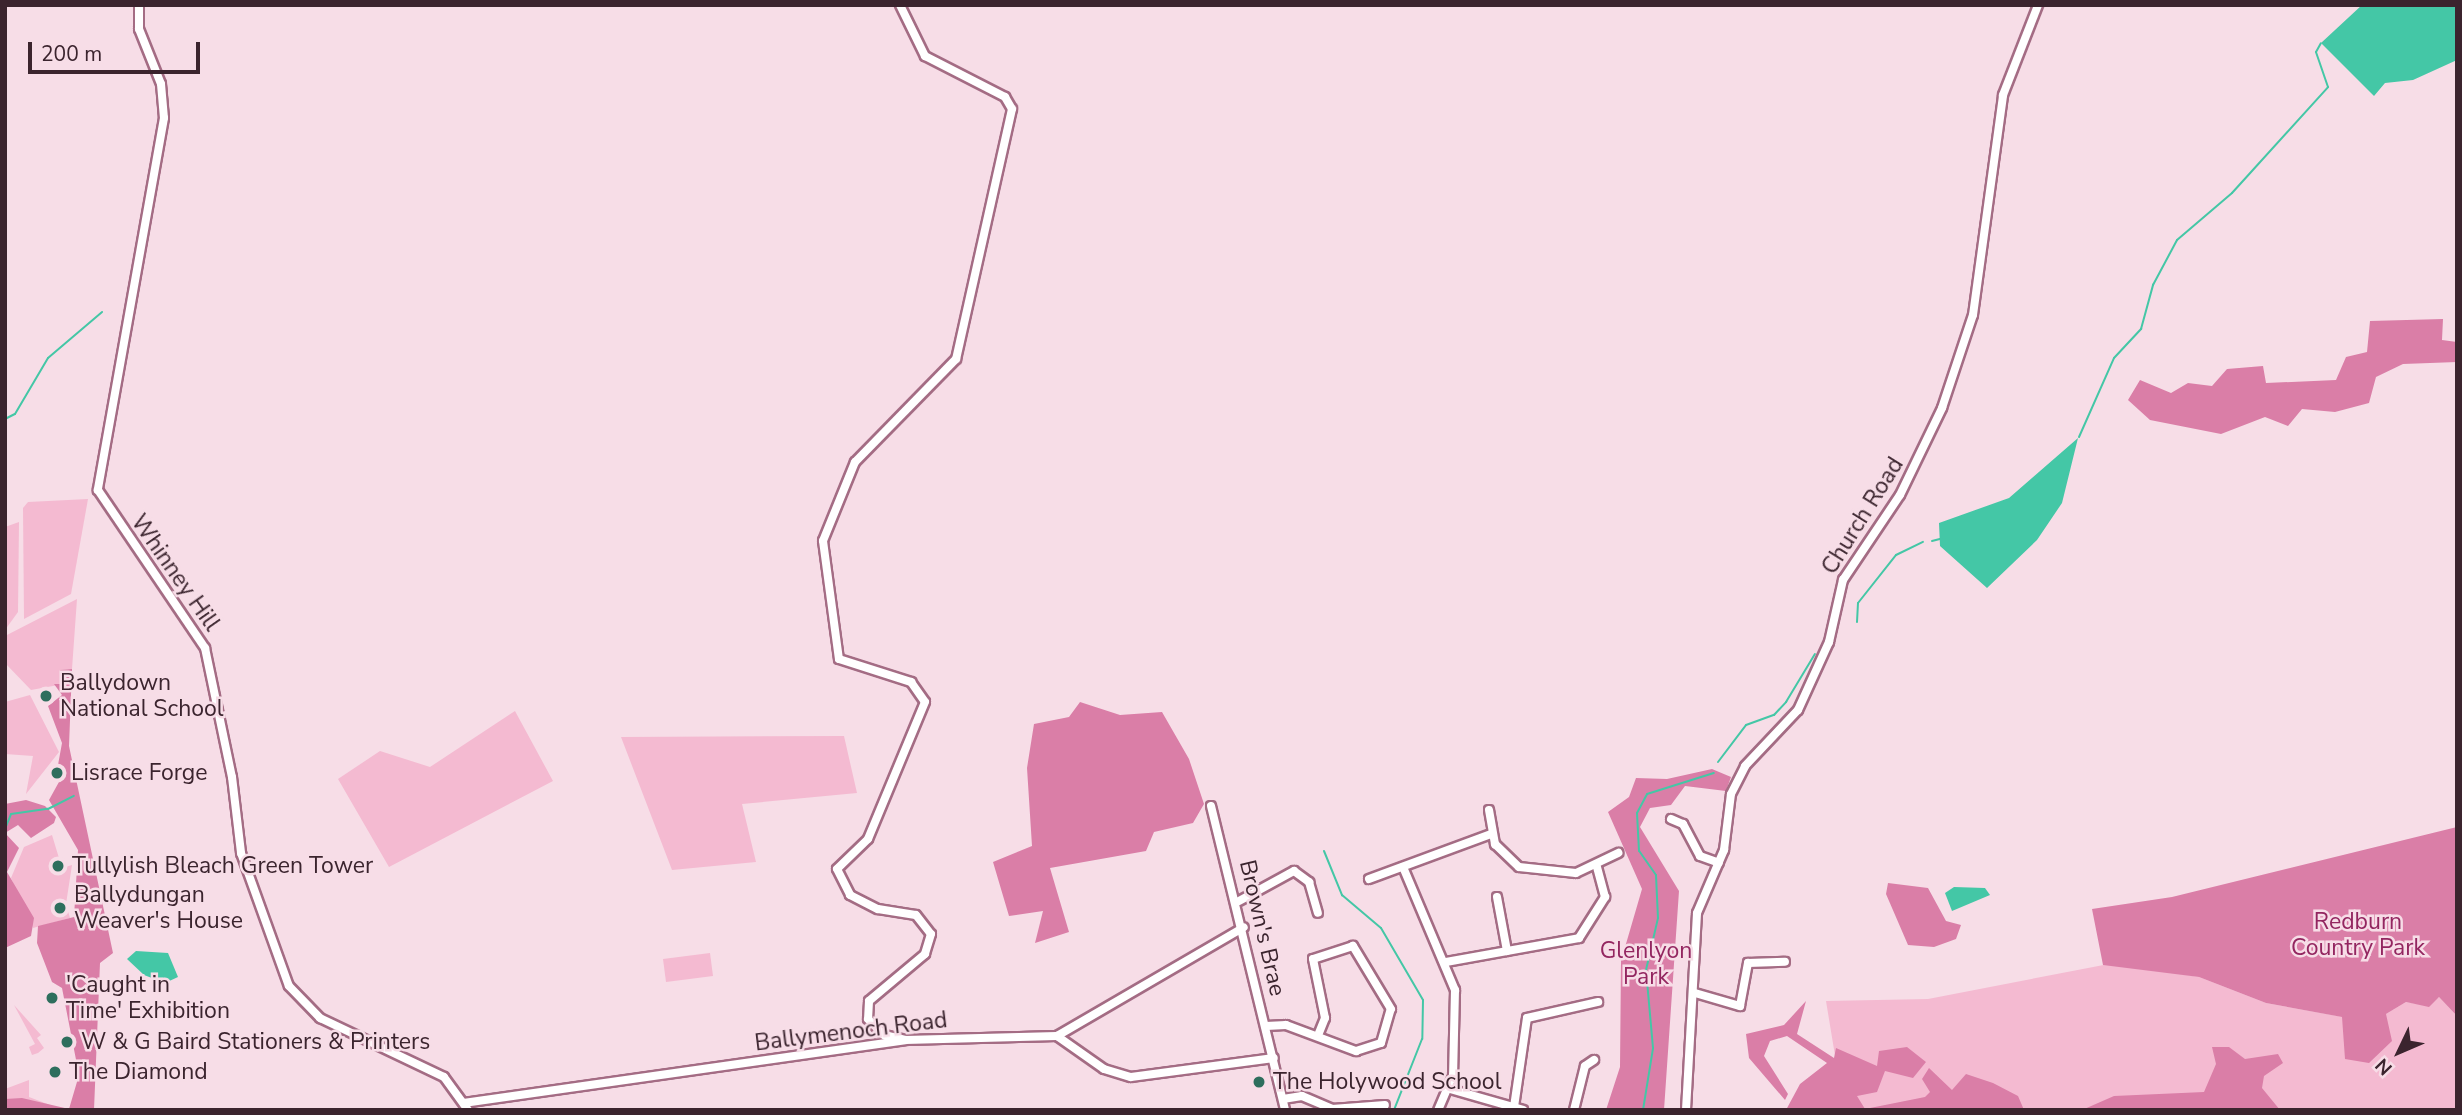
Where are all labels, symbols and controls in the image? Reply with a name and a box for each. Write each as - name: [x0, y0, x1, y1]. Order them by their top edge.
- scale bar: [32, 28, 203, 72]
- text: 200 m: [41, 40, 102, 68]
- street label: Church Road: [1816, 452, 1910, 580]
- street label: Whinney Hill: [125, 509, 225, 637]
- place label: Ballydown National School: [60, 669, 224, 723]
- marker: Ballydown National School: [38, 688, 54, 704]
- place label: Lisrace Forge: [71, 759, 208, 787]
- marker: Lisrace Forge: [49, 765, 65, 781]
- place label: Tullylish Bleach Green Tower: [72, 852, 373, 880]
- street label: Brown's Brae: [1233, 857, 1291, 999]
- marker: Tullylish Bleach Green Tower: [50, 858, 66, 874]
- place label: Ballydungan Weaver's House: [74, 881, 243, 935]
- marker: Ballydungan Weaver's House: [52, 900, 68, 916]
- park label: Redburn Country Park: [2291, 908, 2425, 962]
- park label: Glenlyon Park: [1600, 937, 1692, 991]
- place label: 'Caught in Time' Exhibition: [66, 971, 230, 1025]
- marker: 'Caught in Time' Exhibition: [44, 990, 60, 1006]
- street label: Ballymenoch Road: [753, 1006, 949, 1058]
- north arrow: [2364, 1017, 2434, 1087]
- place label: W & G Baird Stationers & Printers: [81, 1028, 430, 1056]
- marker: W & G Baird Stationers & Printers: [59, 1034, 75, 1050]
- text: N: [2370, 1052, 2398, 1081]
- place label: The Diamond: [69, 1058, 208, 1086]
- marker: The Diamond: [47, 1064, 63, 1080]
- place label: The Holywood School: [1273, 1068, 1501, 1096]
- marker: The Holywood School: [1251, 1074, 1267, 1090]

